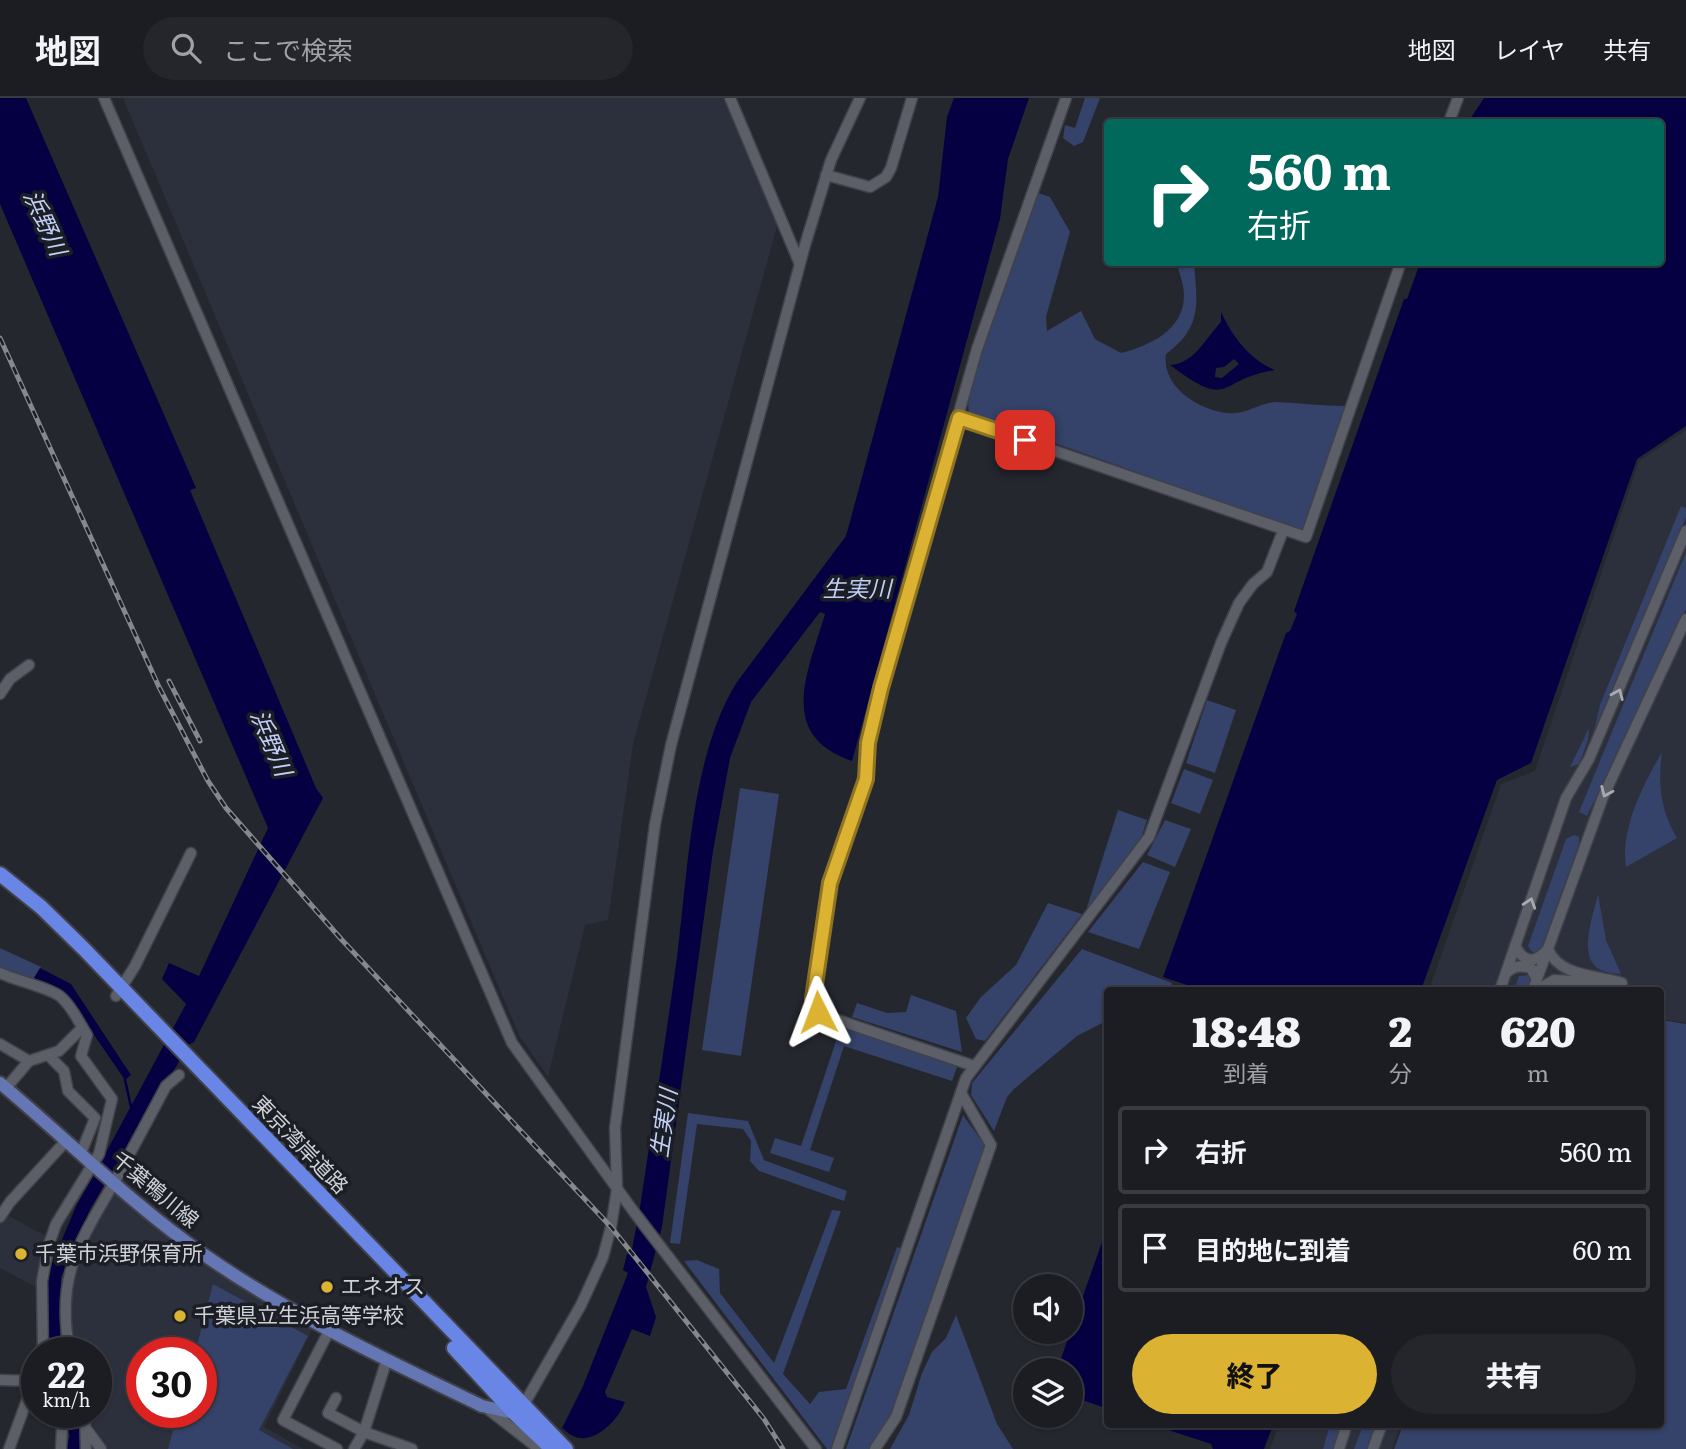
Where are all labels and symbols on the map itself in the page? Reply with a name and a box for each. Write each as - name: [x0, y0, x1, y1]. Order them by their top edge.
- water label: 浜野川: [17, 184, 78, 263]
- pin: [995, 410, 1055, 470]
- water label: 生実川: [823, 570, 895, 604]
- one-way arrow: [1609, 688, 1623, 700]
- water label: 浜野川: [244, 704, 303, 783]
- one-way arrow: [1600, 785, 1614, 798]
- one-way arrow: [1521, 897, 1536, 909]
- position arrow: [781, 975, 855, 1049]
- water label: 生実川: [640, 1083, 684, 1159]
- street label: 東京湾岸道路: [247, 1087, 357, 1199]
- street label: 千葉鴨川線: [106, 1142, 207, 1234]
- place label: 千葉市浜野保育所: [35, 1236, 203, 1267]
- marker: 千葉市浜野保育所: [13, 1246, 29, 1262]
- place label: エネオス: [341, 1269, 425, 1300]
- marker: エネオス: [319, 1279, 335, 1295]
- place label: 千葉県立生浜高等学校: [194, 1298, 404, 1329]
- marker: 千葉県立生浜高等学校: [172, 1308, 188, 1324]
- speed limit sign: 30: [126, 1337, 217, 1428]

